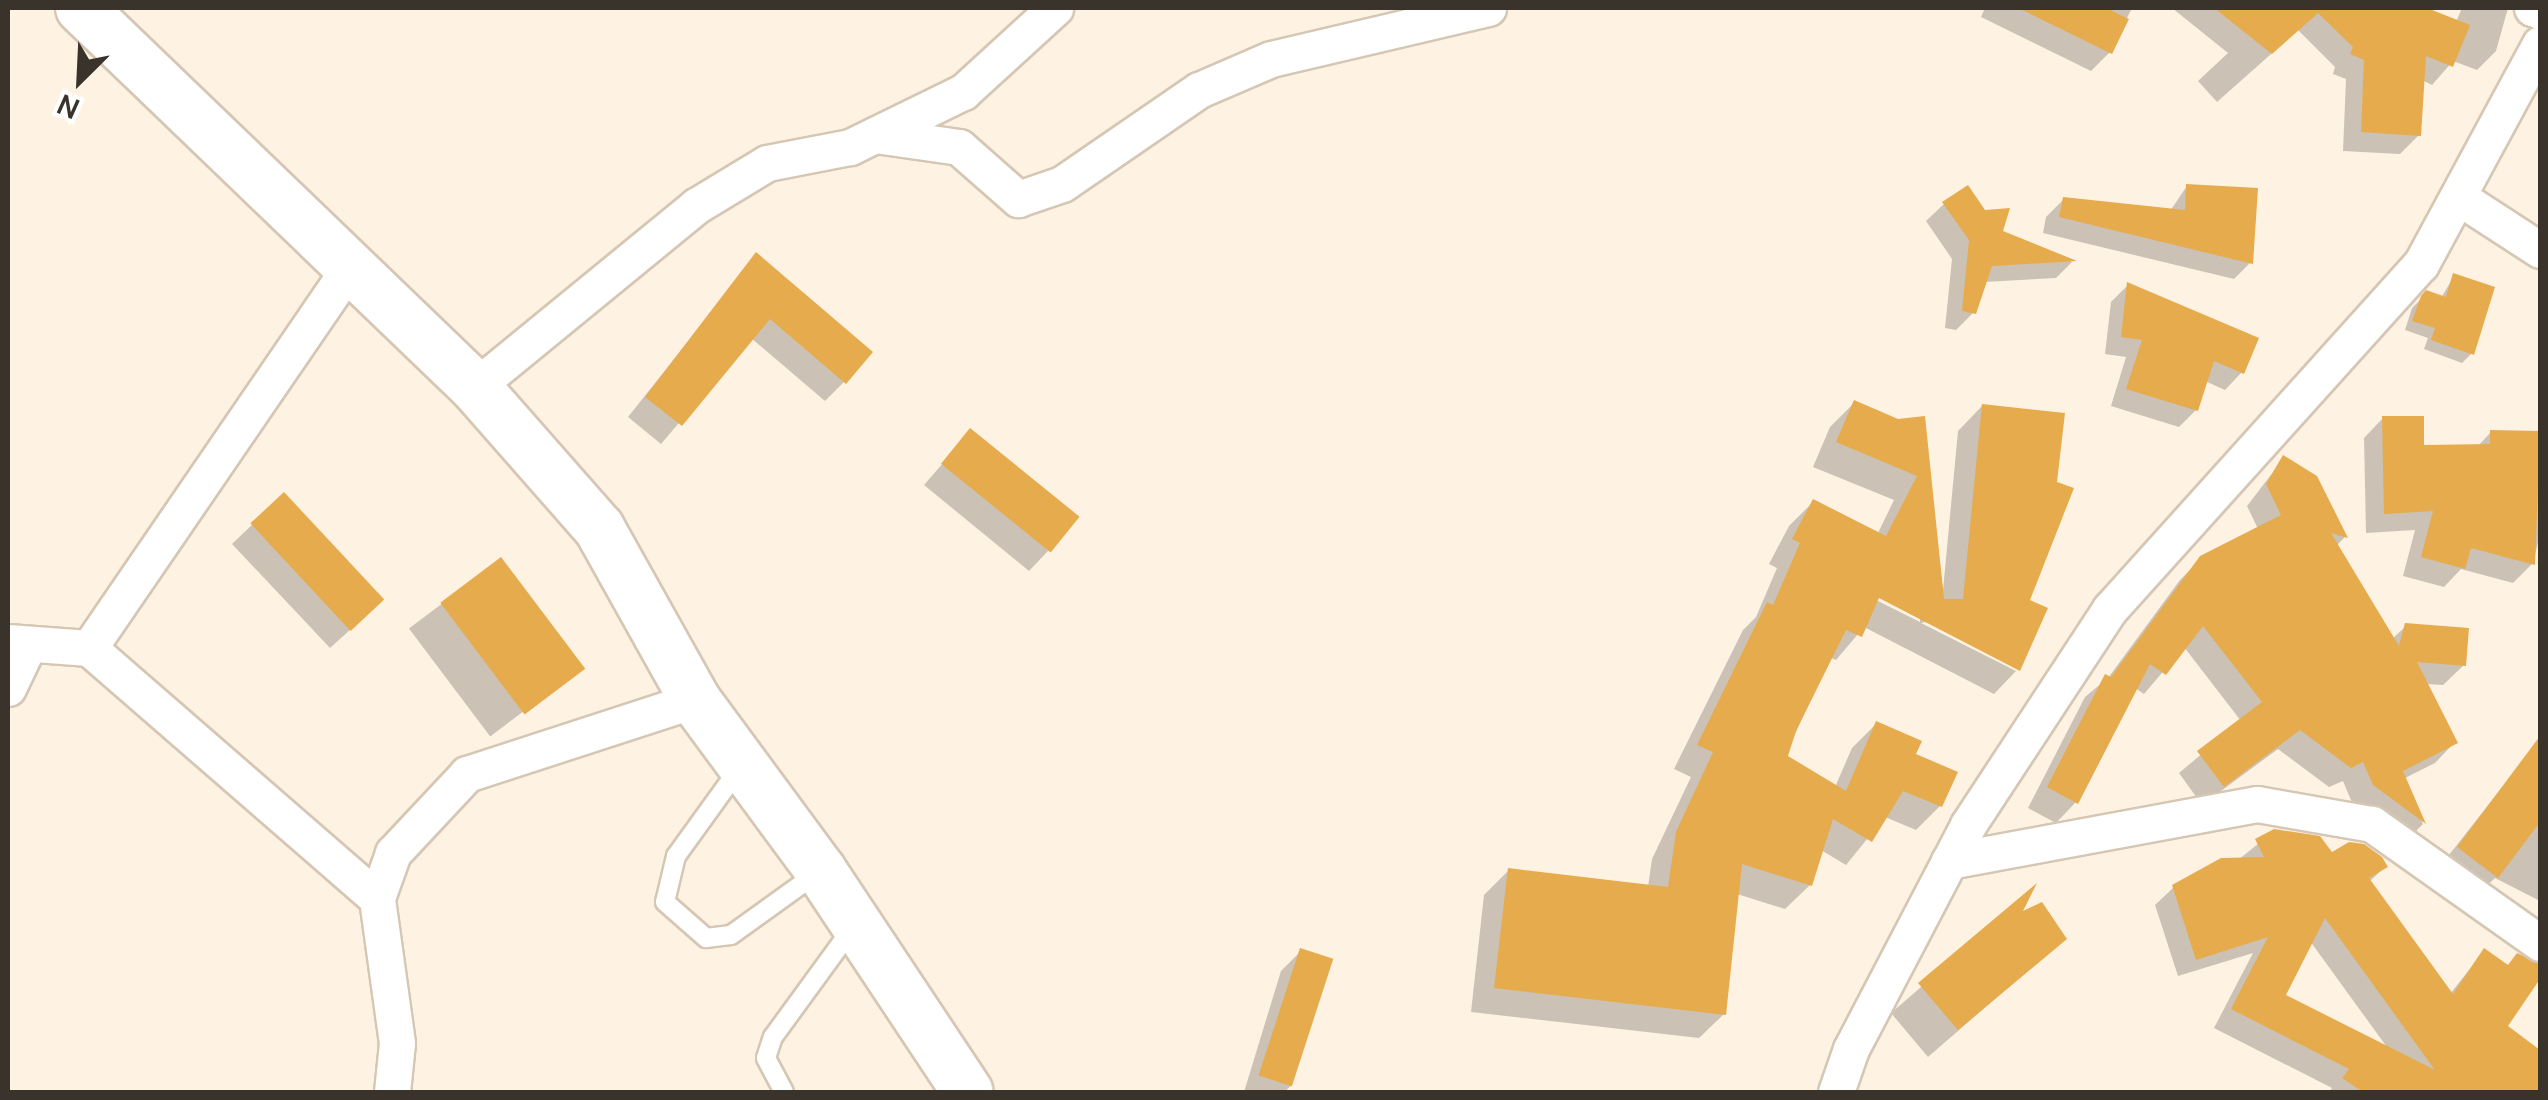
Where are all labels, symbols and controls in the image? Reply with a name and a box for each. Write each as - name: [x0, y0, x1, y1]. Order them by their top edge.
- north arrow: [30, 30, 130, 130]
- text: N: [51, 86, 85, 129]

